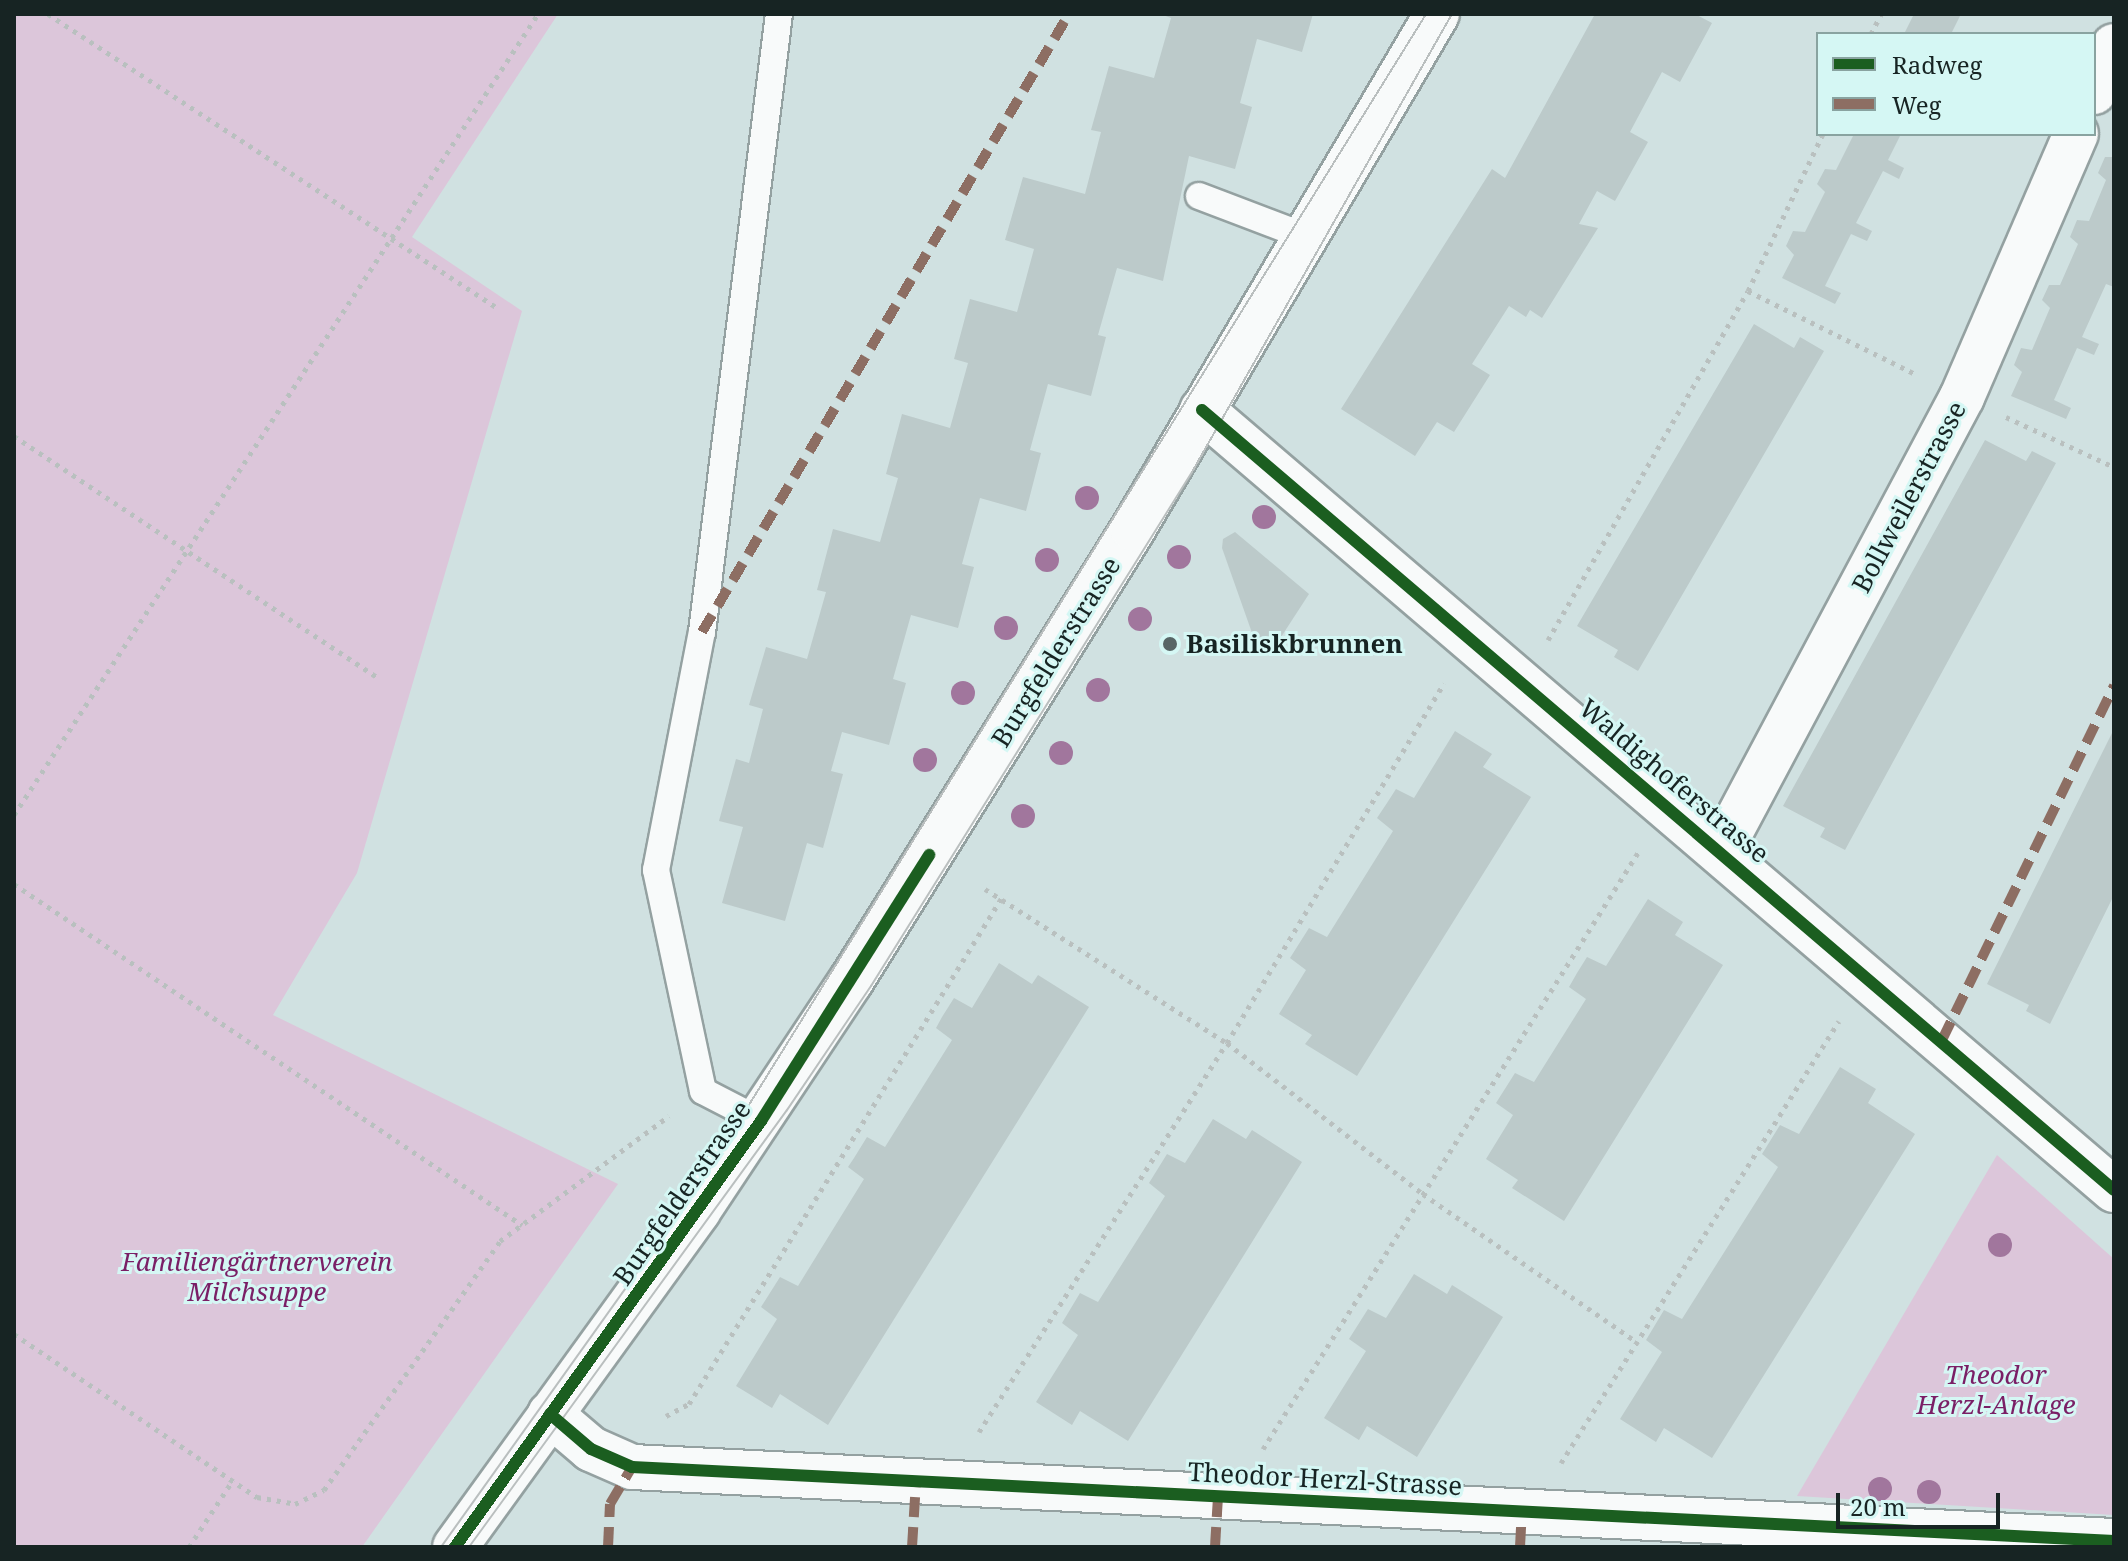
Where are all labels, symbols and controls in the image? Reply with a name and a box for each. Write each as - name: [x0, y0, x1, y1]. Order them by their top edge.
- legend: [1816, 32, 2096, 136]
- text: Radweg: [1892, 48, 1982, 81]
- text: Weg: [1892, 88, 1941, 121]
- street label: Bollweilerstrasse: [1846, 396, 1972, 598]
- street label: Burgfelderstrasse: [985, 551, 1127, 753]
- place label: Basiliskbrunnen: [1186, 628, 1403, 660]
- marker: Basiliskbrunnen: [1161, 635, 1179, 653]
- street label: Waldighoferstrasse: [1573, 692, 1775, 870]
- street label: Burgfelderstrasse: [607, 1095, 757, 1291]
- park label: Familiengärtnerverein Milchsuppe: [121, 1246, 393, 1308]
- park label: Theodor Herzl-Anlage: [1917, 1359, 2075, 1420]
- street label: Theodor Herzl-Strasse: [1187, 1456, 1463, 1502]
- scale bar: [1840, 1477, 2004, 1527]
- text: 20 m: [1850, 1490, 1906, 1523]

